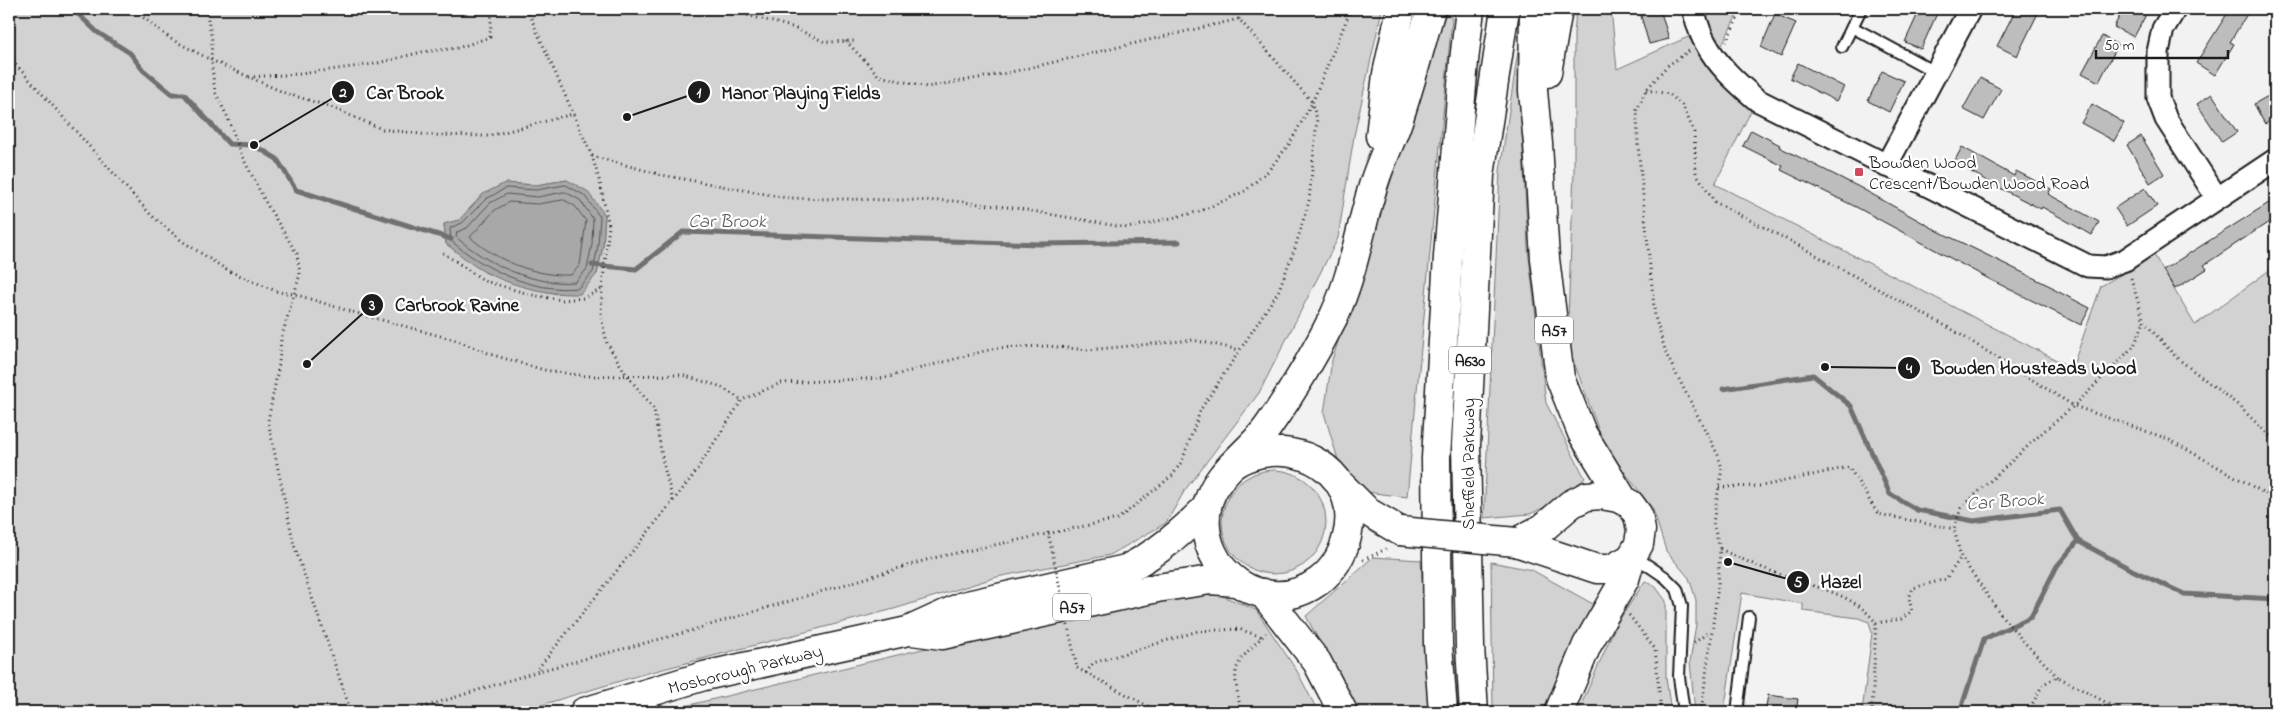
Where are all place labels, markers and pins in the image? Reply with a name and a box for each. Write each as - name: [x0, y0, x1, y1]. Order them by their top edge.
- callout: Car Brook: [331, 75, 453, 109]
- callout: Manor Playing Fields: [686, 75, 891, 109]
- place label: Bowden Wood Crescent/Bowden Wood Road: [1868, 151, 2089, 198]
- marker: Bowden Wood Crescent/Bowden Wood Road: [1853, 166, 1865, 178]
- callout: Carbrook Ravine: [360, 288, 529, 322]
- callout: Bowden Housteads Wood: [1896, 351, 2146, 385]
- callout: Hazel: [1785, 565, 1871, 599]

